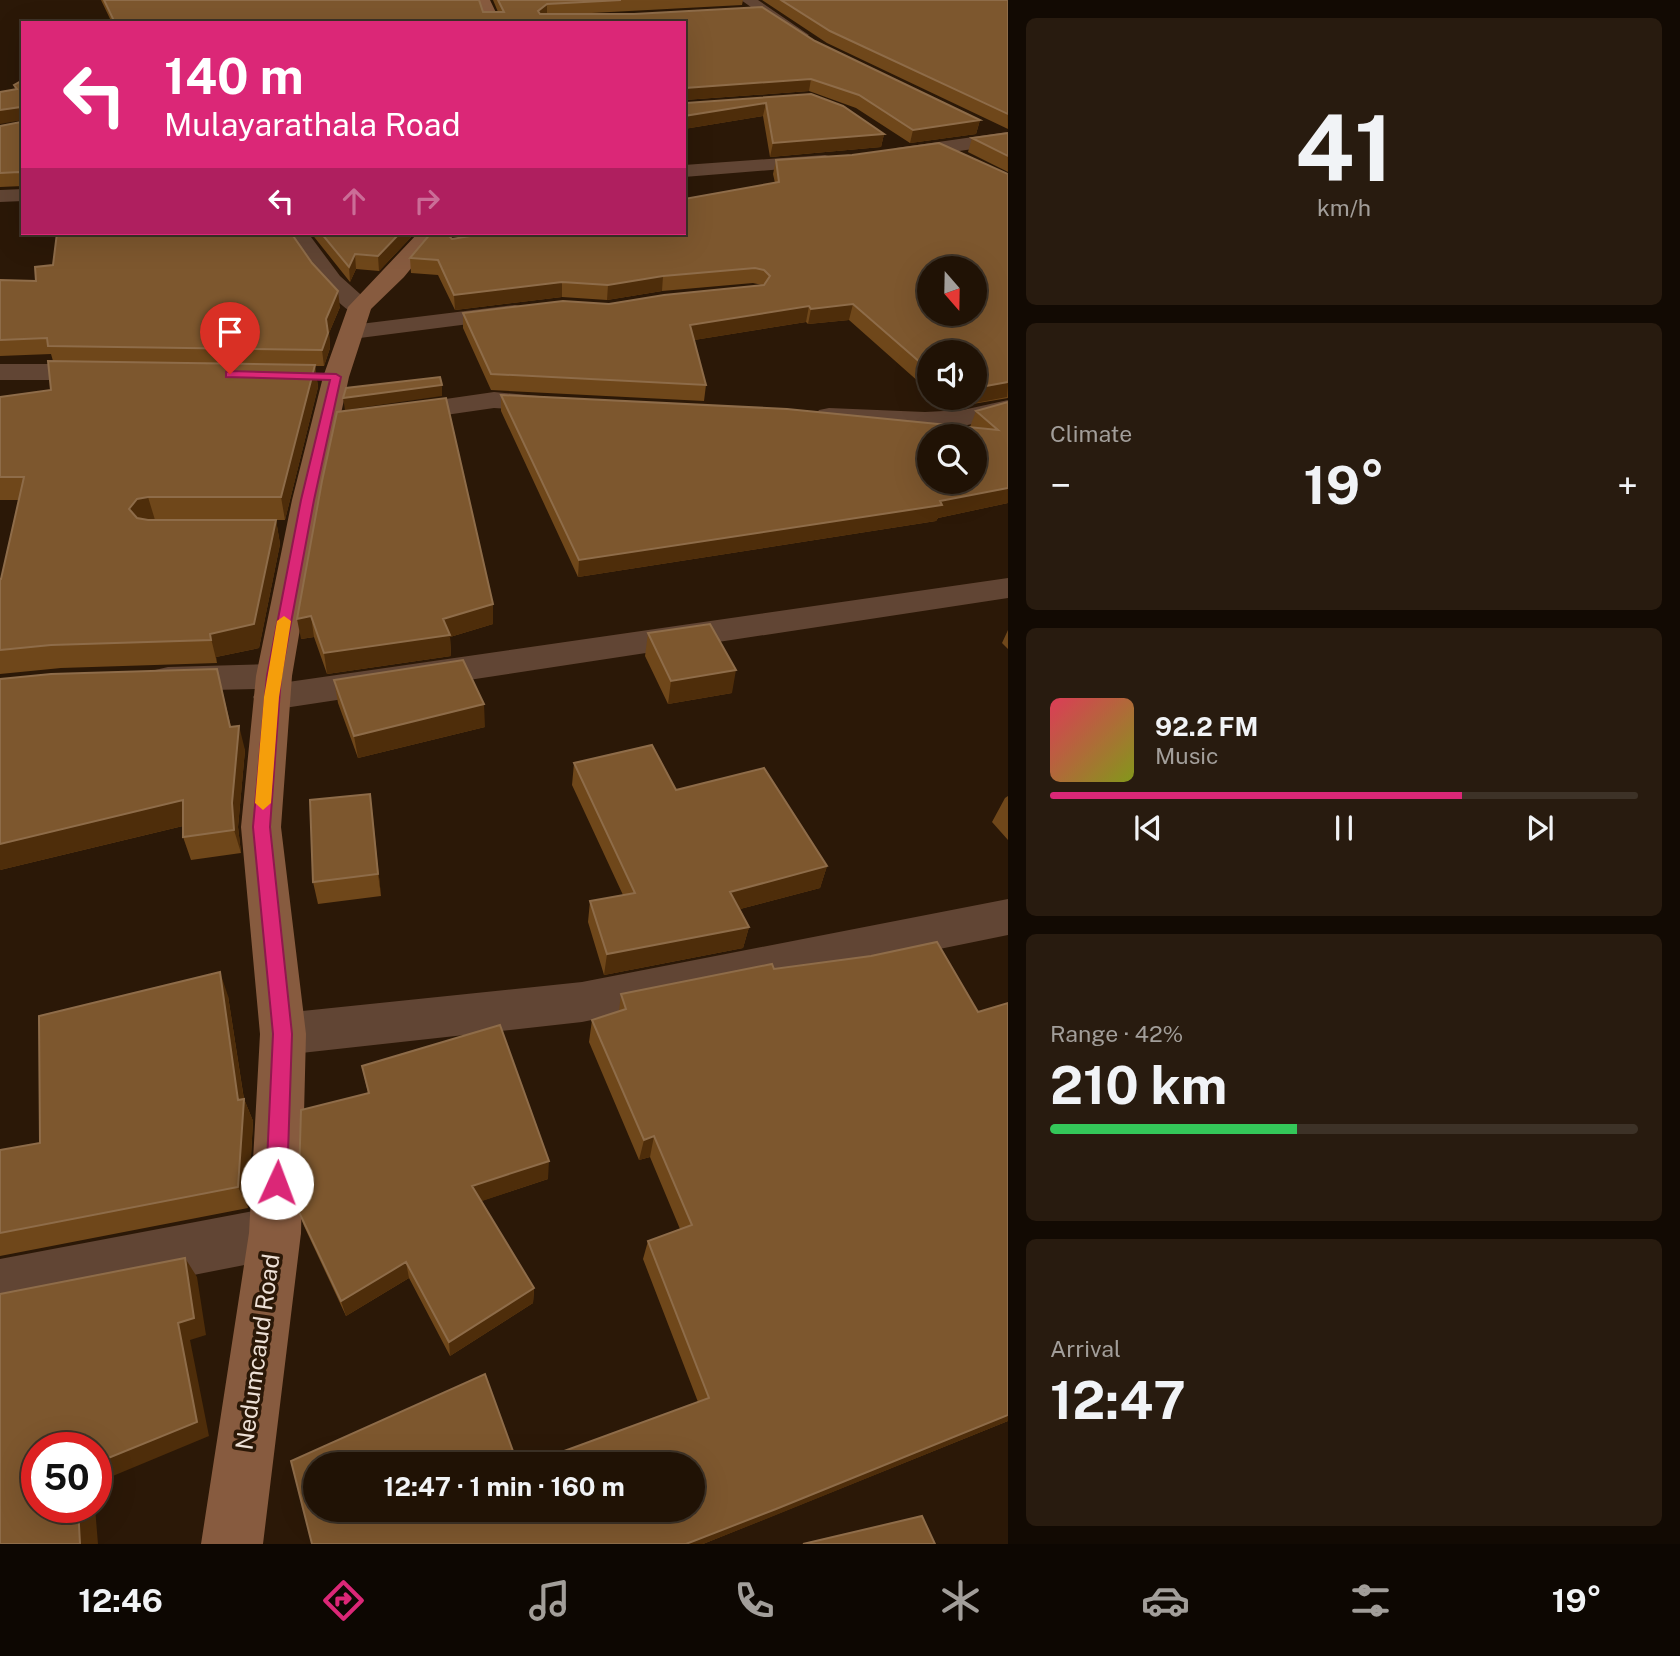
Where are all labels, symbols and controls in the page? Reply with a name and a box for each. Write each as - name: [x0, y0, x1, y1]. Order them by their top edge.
- text: 140 m: [164, 47, 304, 105]
- icon: left: [49, 49, 140, 140]
- text: 41: [1295, 95, 1393, 201]
- text: Mulayarathala Road: [164, 106, 461, 143]
- icon: left: [262, 182, 300, 220]
- icon: ahead: [335, 182, 373, 220]
- icon: right: [408, 182, 446, 220]
- text: km/h: [1317, 194, 1371, 221]
- north arrow: [917, 256, 987, 326]
- map controls: [917, 256, 987, 494]
- pin: [200, 302, 260, 374]
- icon: arrive: [211, 313, 249, 351]
- button: sound: [917, 340, 987, 410]
- text: Climate: [1050, 420, 1132, 447]
- button: search: [917, 424, 987, 494]
- text: 19°: [1303, 455, 1385, 516]
- text: −: [1050, 463, 1071, 508]
- text: +: [1617, 463, 1638, 508]
- text: 92.2 FM: [1155, 711, 1258, 742]
- text: Music: [1155, 742, 1219, 769]
- icon: previous: [1129, 809, 1167, 847]
- icon: pause: [1325, 809, 1363, 847]
- icon: next: [1521, 809, 1559, 847]
- text: Range · 42%: [1050, 1020, 1183, 1047]
- text: 210 km: [1050, 1055, 1227, 1116]
- position arrow: [240, 1146, 314, 1220]
- street label: Nedumcaud Road: [229, 1252, 285, 1452]
- text: Arrival: [1050, 1335, 1121, 1362]
- text: 12:47: [1050, 1370, 1186, 1431]
- speed limit sign: 50: [21, 1432, 112, 1523]
- text: 12:47 · 1 min · 160 m: [383, 1471, 625, 1502]
- icon: directions: [319, 1576, 368, 1625]
- icon: music: [525, 1576, 574, 1625]
- icon: phone: [730, 1576, 779, 1625]
- icon: climate: [936, 1576, 985, 1625]
- icon: car: [1141, 1576, 1190, 1625]
- icon: filters: [1346, 1576, 1395, 1625]
- text: 12:46: [78, 1582, 163, 1619]
- text: 19°: [1552, 1582, 1602, 1619]

